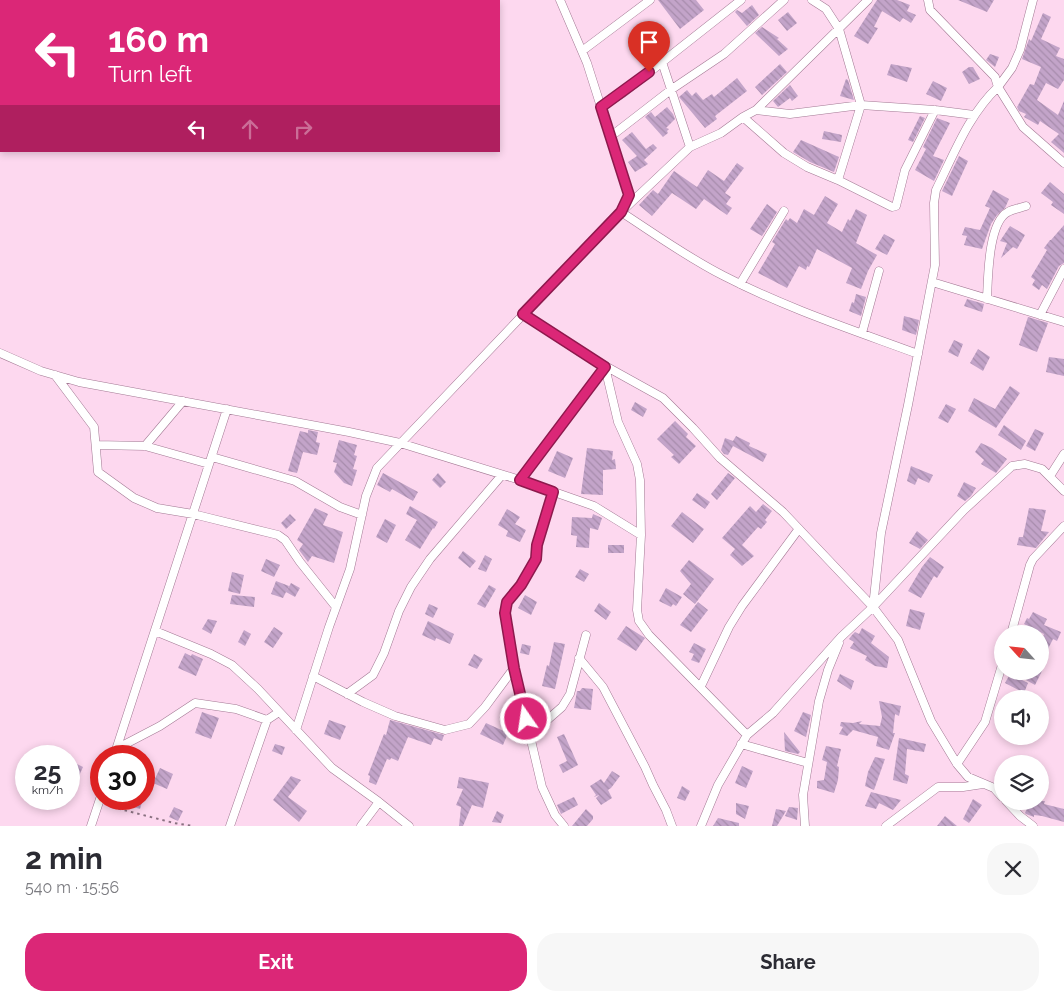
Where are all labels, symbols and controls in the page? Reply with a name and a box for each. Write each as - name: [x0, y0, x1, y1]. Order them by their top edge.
- text: 160 m: [108, 19, 209, 60]
- icon: left: [25, 20, 90, 85]
- pin: [628, 21, 670, 72]
- icon: arrive: [635, 28, 663, 56]
- text: Turn left: [108, 61, 192, 87]
- icon: left: [183, 115, 211, 143]
- icon: ahead: [236, 115, 264, 143]
- icon: right: [289, 115, 317, 143]
- north arrow: [994, 625, 1049, 680]
- map controls: [994, 625, 1049, 810]
- button: sound: [994, 690, 1049, 745]
- position arrow: [499, 692, 551, 744]
- speed limit sign: 30: [90, 745, 155, 810]
- button: layers: [994, 755, 1049, 810]
- text: 25: [34, 756, 61, 786]
- text: km/h: [32, 783, 63, 797]
- text: 2 min: [25, 841, 103, 876]
- button: close: [987, 843, 1039, 895]
- text: 540 m · 15:56: [25, 878, 119, 897]
- button: Exit: [25, 933, 527, 991]
- button: Share: [537, 933, 1039, 991]

